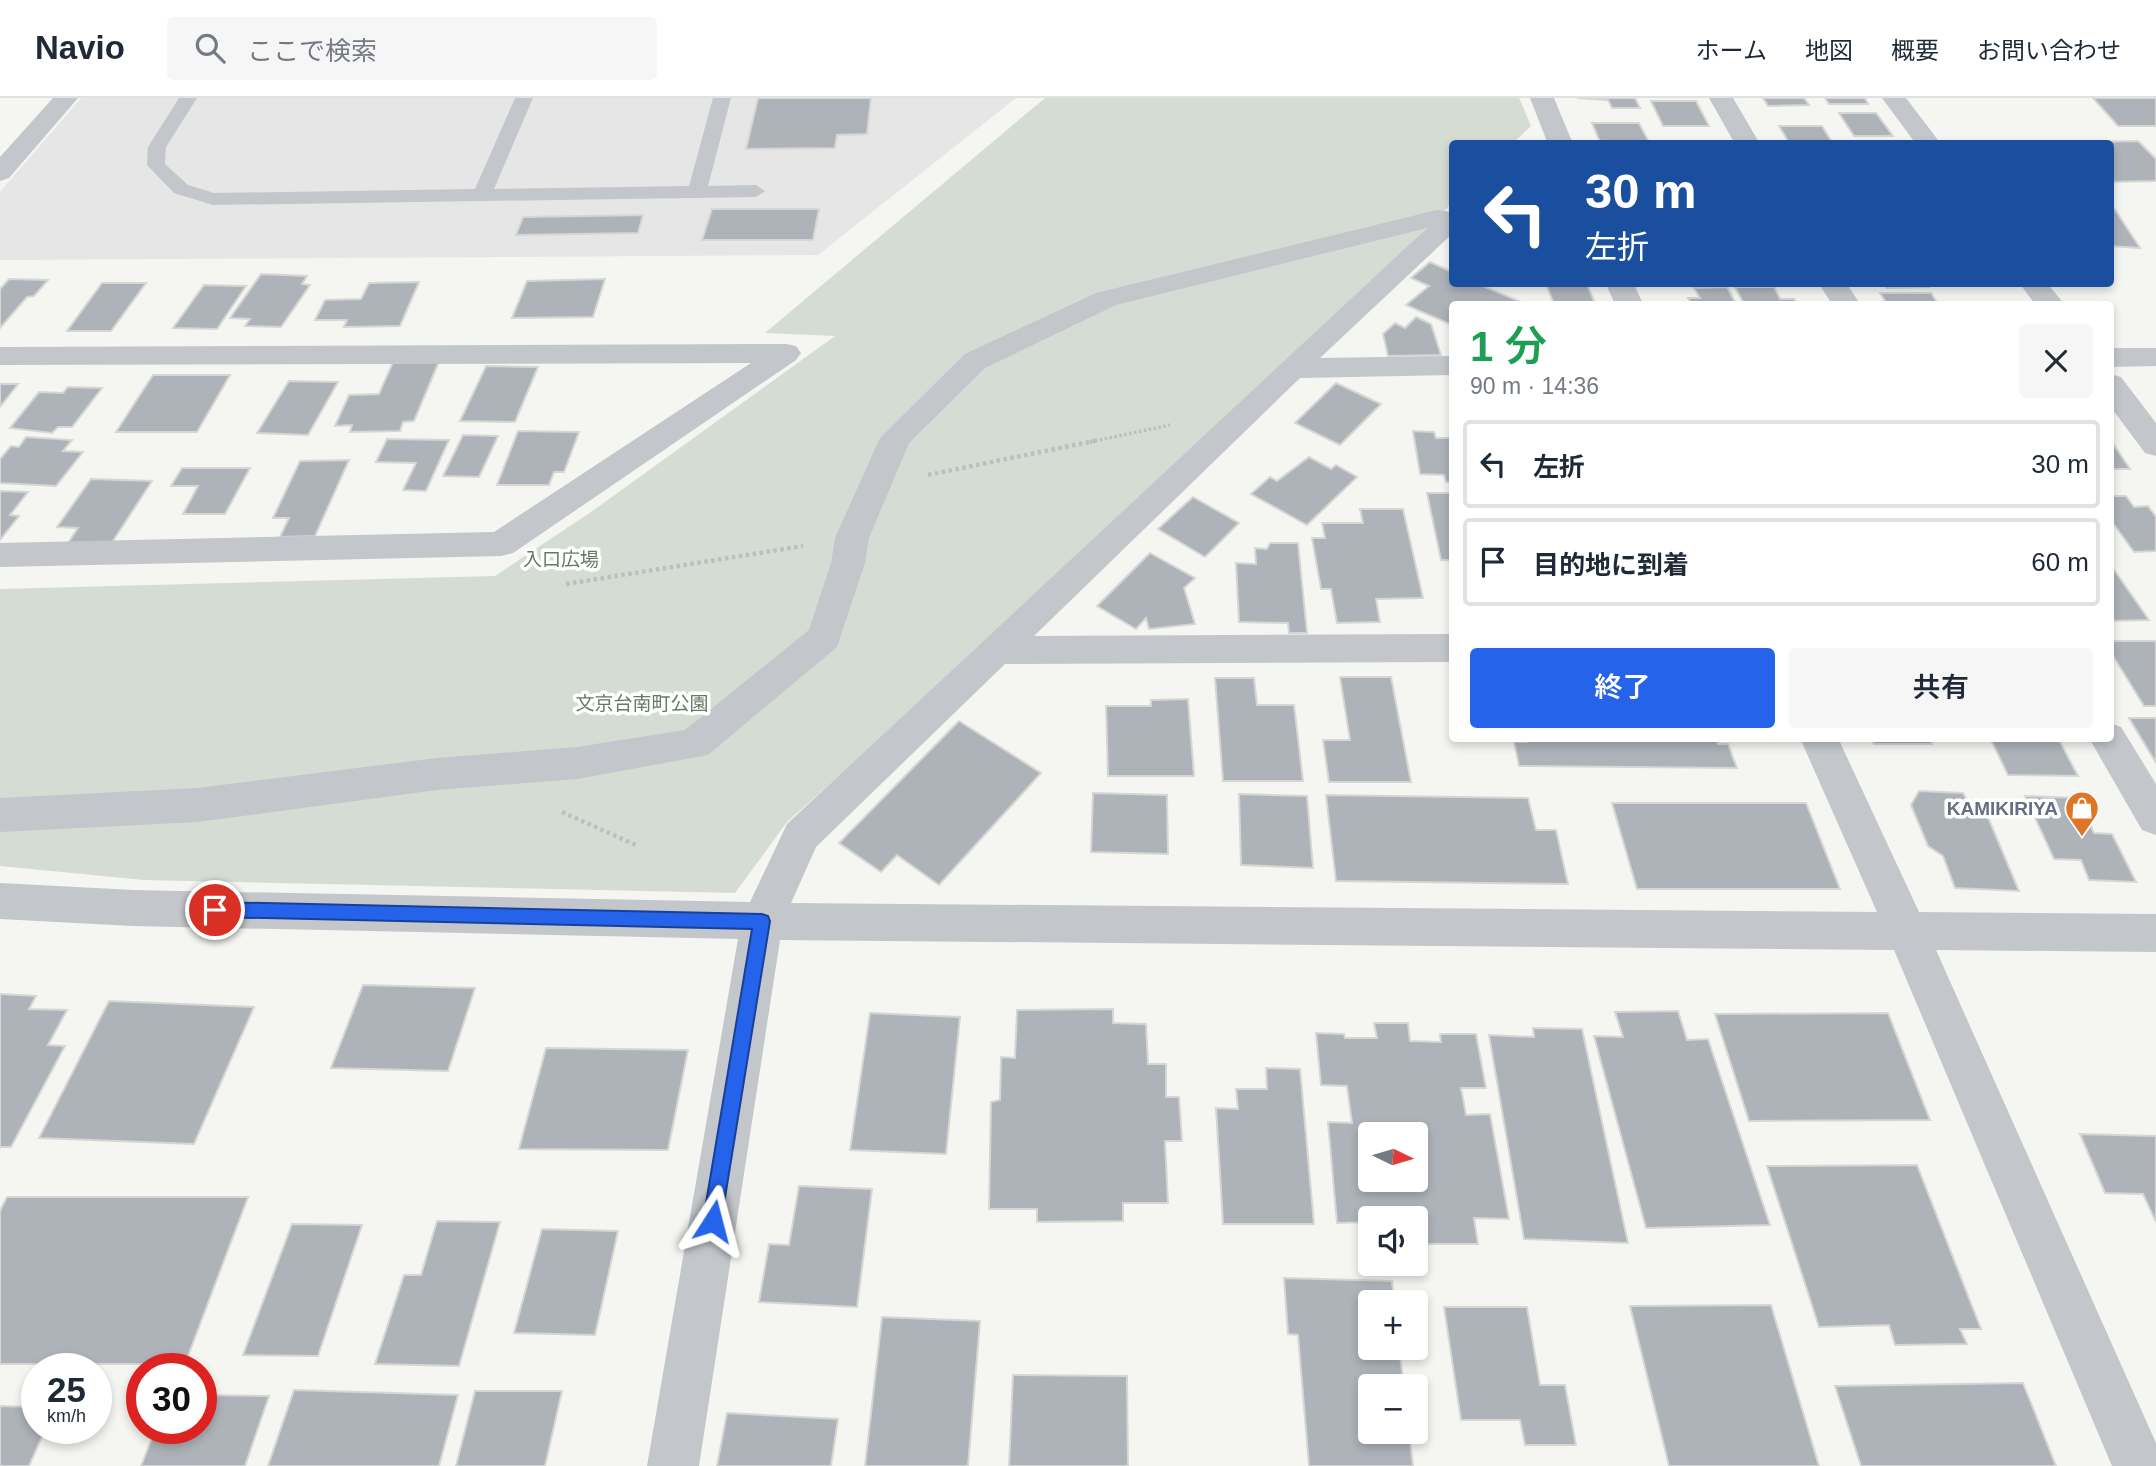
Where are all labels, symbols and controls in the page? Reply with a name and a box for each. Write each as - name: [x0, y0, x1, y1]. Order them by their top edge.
- search box: [167, 17, 657, 80]
- text: Navio: [35, 29, 125, 66]
- icon: search: [191, 29, 229, 67]
- text: ここで検索: [247, 36, 377, 66]
- text: ホーム: [1696, 37, 1767, 64]
- text: 地図: [1805, 37, 1853, 64]
- text: 概要: [1891, 37, 1939, 64]
- text: お問い合わせ: [1977, 37, 2121, 64]
- text: 30 m: [1585, 164, 1697, 218]
- icon: left: [1470, 168, 1561, 259]
- text: 左折: [1585, 229, 1649, 265]
- text: 1 分: [1470, 323, 1547, 370]
- button: close: [2019, 324, 2093, 398]
- text: 90 m · 14:36: [1470, 373, 1599, 399]
- icon: left: [1474, 445, 1512, 483]
- text: 30 m: [2031, 449, 2089, 479]
- text: 左折: [1533, 452, 1585, 482]
- icon: arrive: [1474, 543, 1512, 581]
- text: 60 m: [2031, 547, 2089, 577]
- park label: 入口広場: [523, 549, 599, 570]
- text: 目的地に到着: [1533, 550, 1689, 580]
- button: 終了: [1470, 648, 1775, 728]
- button: 共有: [1789, 648, 2093, 728]
- park label: 文京台南町公園: [575, 693, 709, 714]
- shop icon: KAMIKIRIYA: [2063, 789, 2101, 838]
- place label: KAMIKIRIYA: [1947, 798, 2058, 819]
- pin: [185, 880, 245, 940]
- icon: arrive: [196, 891, 234, 929]
- north arrow: [1358, 1122, 1428, 1192]
- map controls: [1358, 1122, 1428, 1444]
- position arrow: [676, 1184, 750, 1258]
- button: sound: [1358, 1206, 1428, 1276]
- button: +: [1358, 1290, 1428, 1360]
- speed limit sign: 30: [126, 1353, 217, 1444]
- text: 25: [47, 1370, 86, 1409]
- button: −: [1358, 1374, 1428, 1444]
- text: km/h: [47, 1406, 86, 1426]

